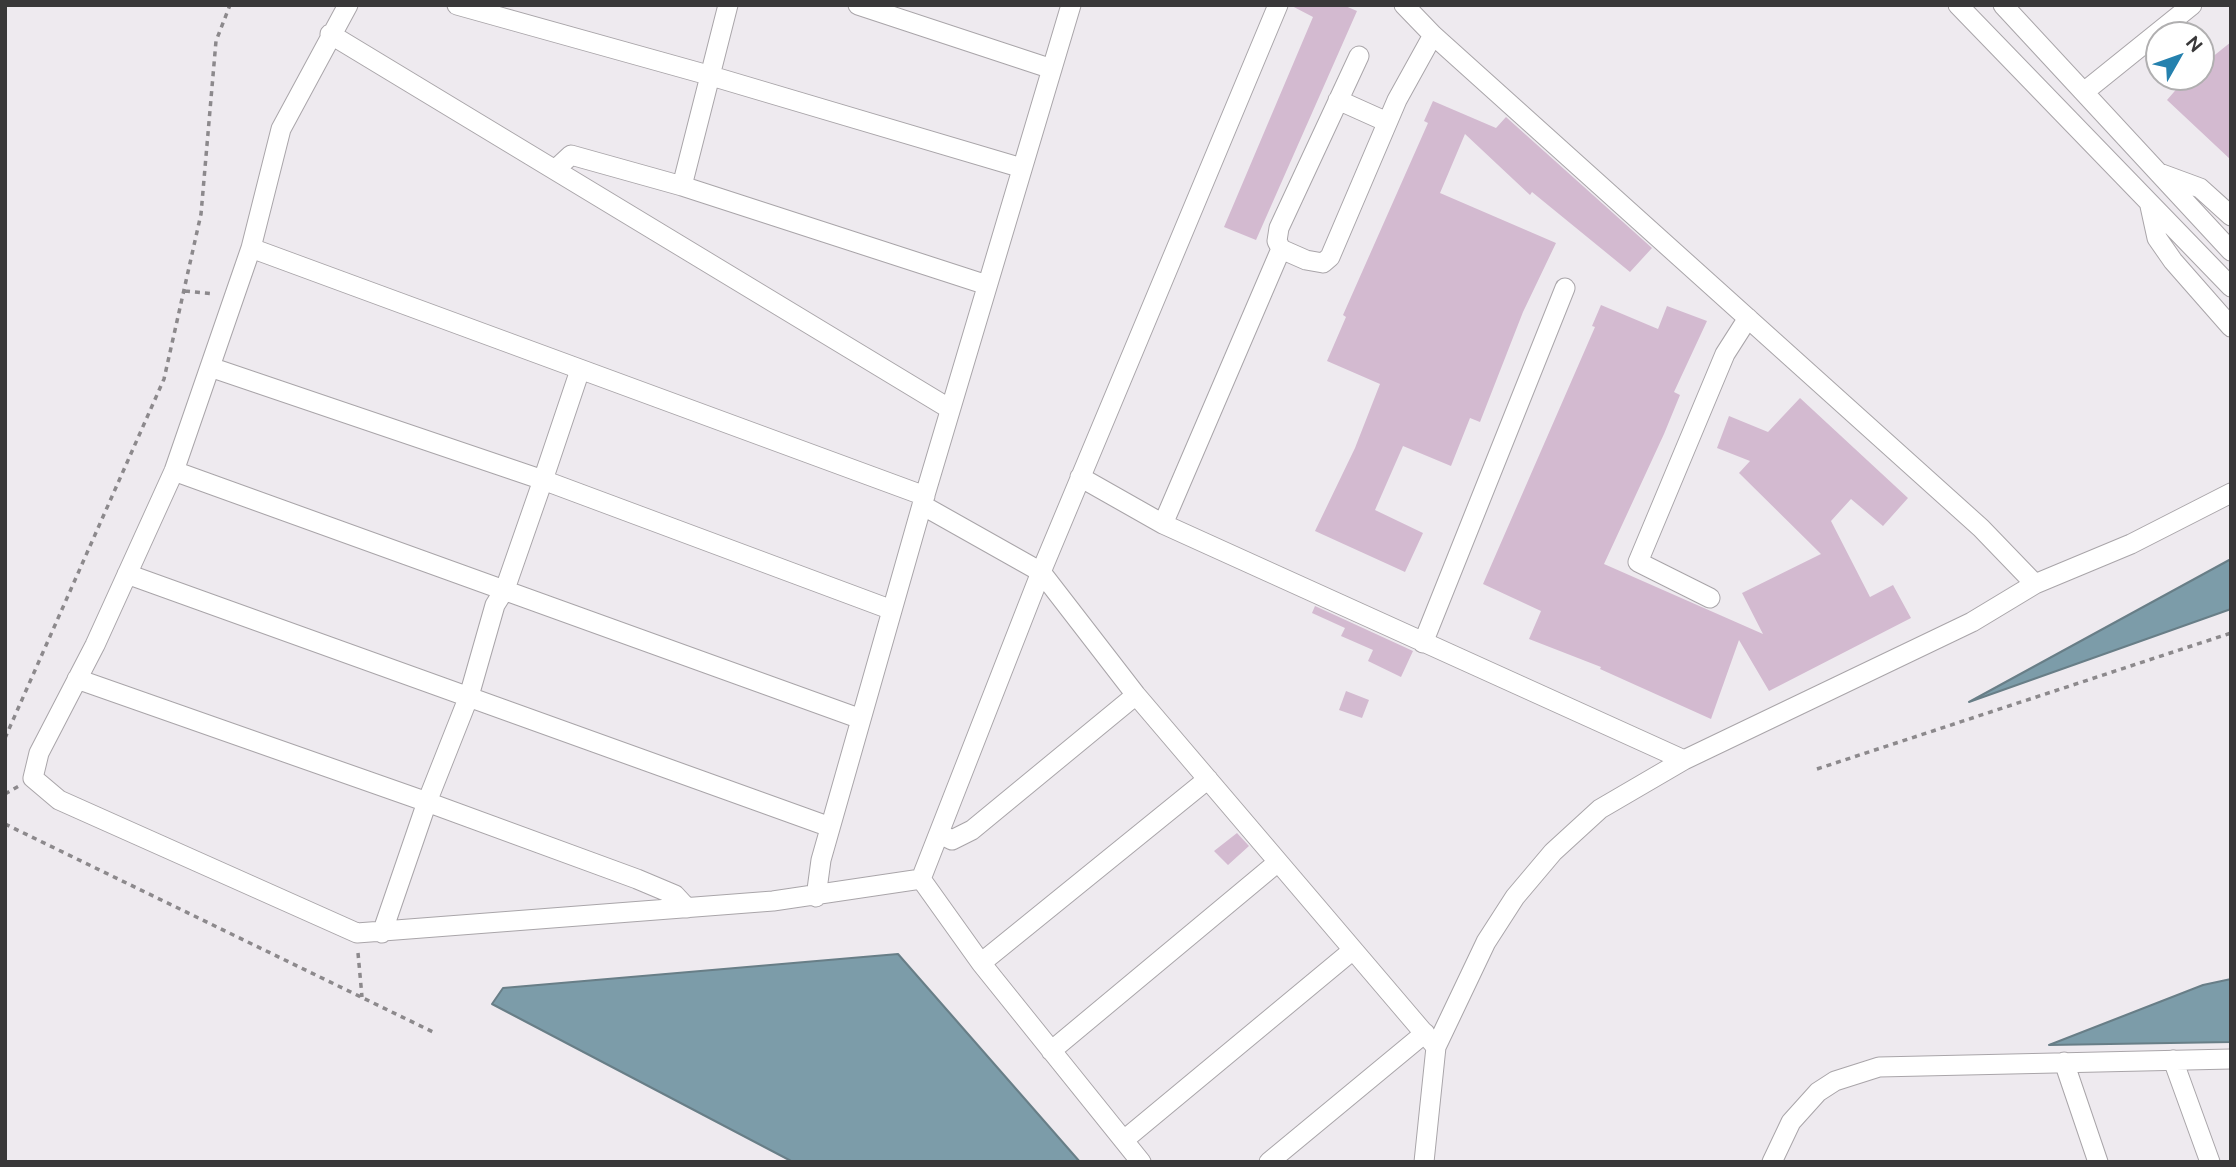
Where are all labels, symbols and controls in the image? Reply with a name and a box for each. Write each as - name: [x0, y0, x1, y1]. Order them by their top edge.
- north arrow: [2145, 21, 2215, 91]
- text: N: [2182, 31, 2208, 56]

